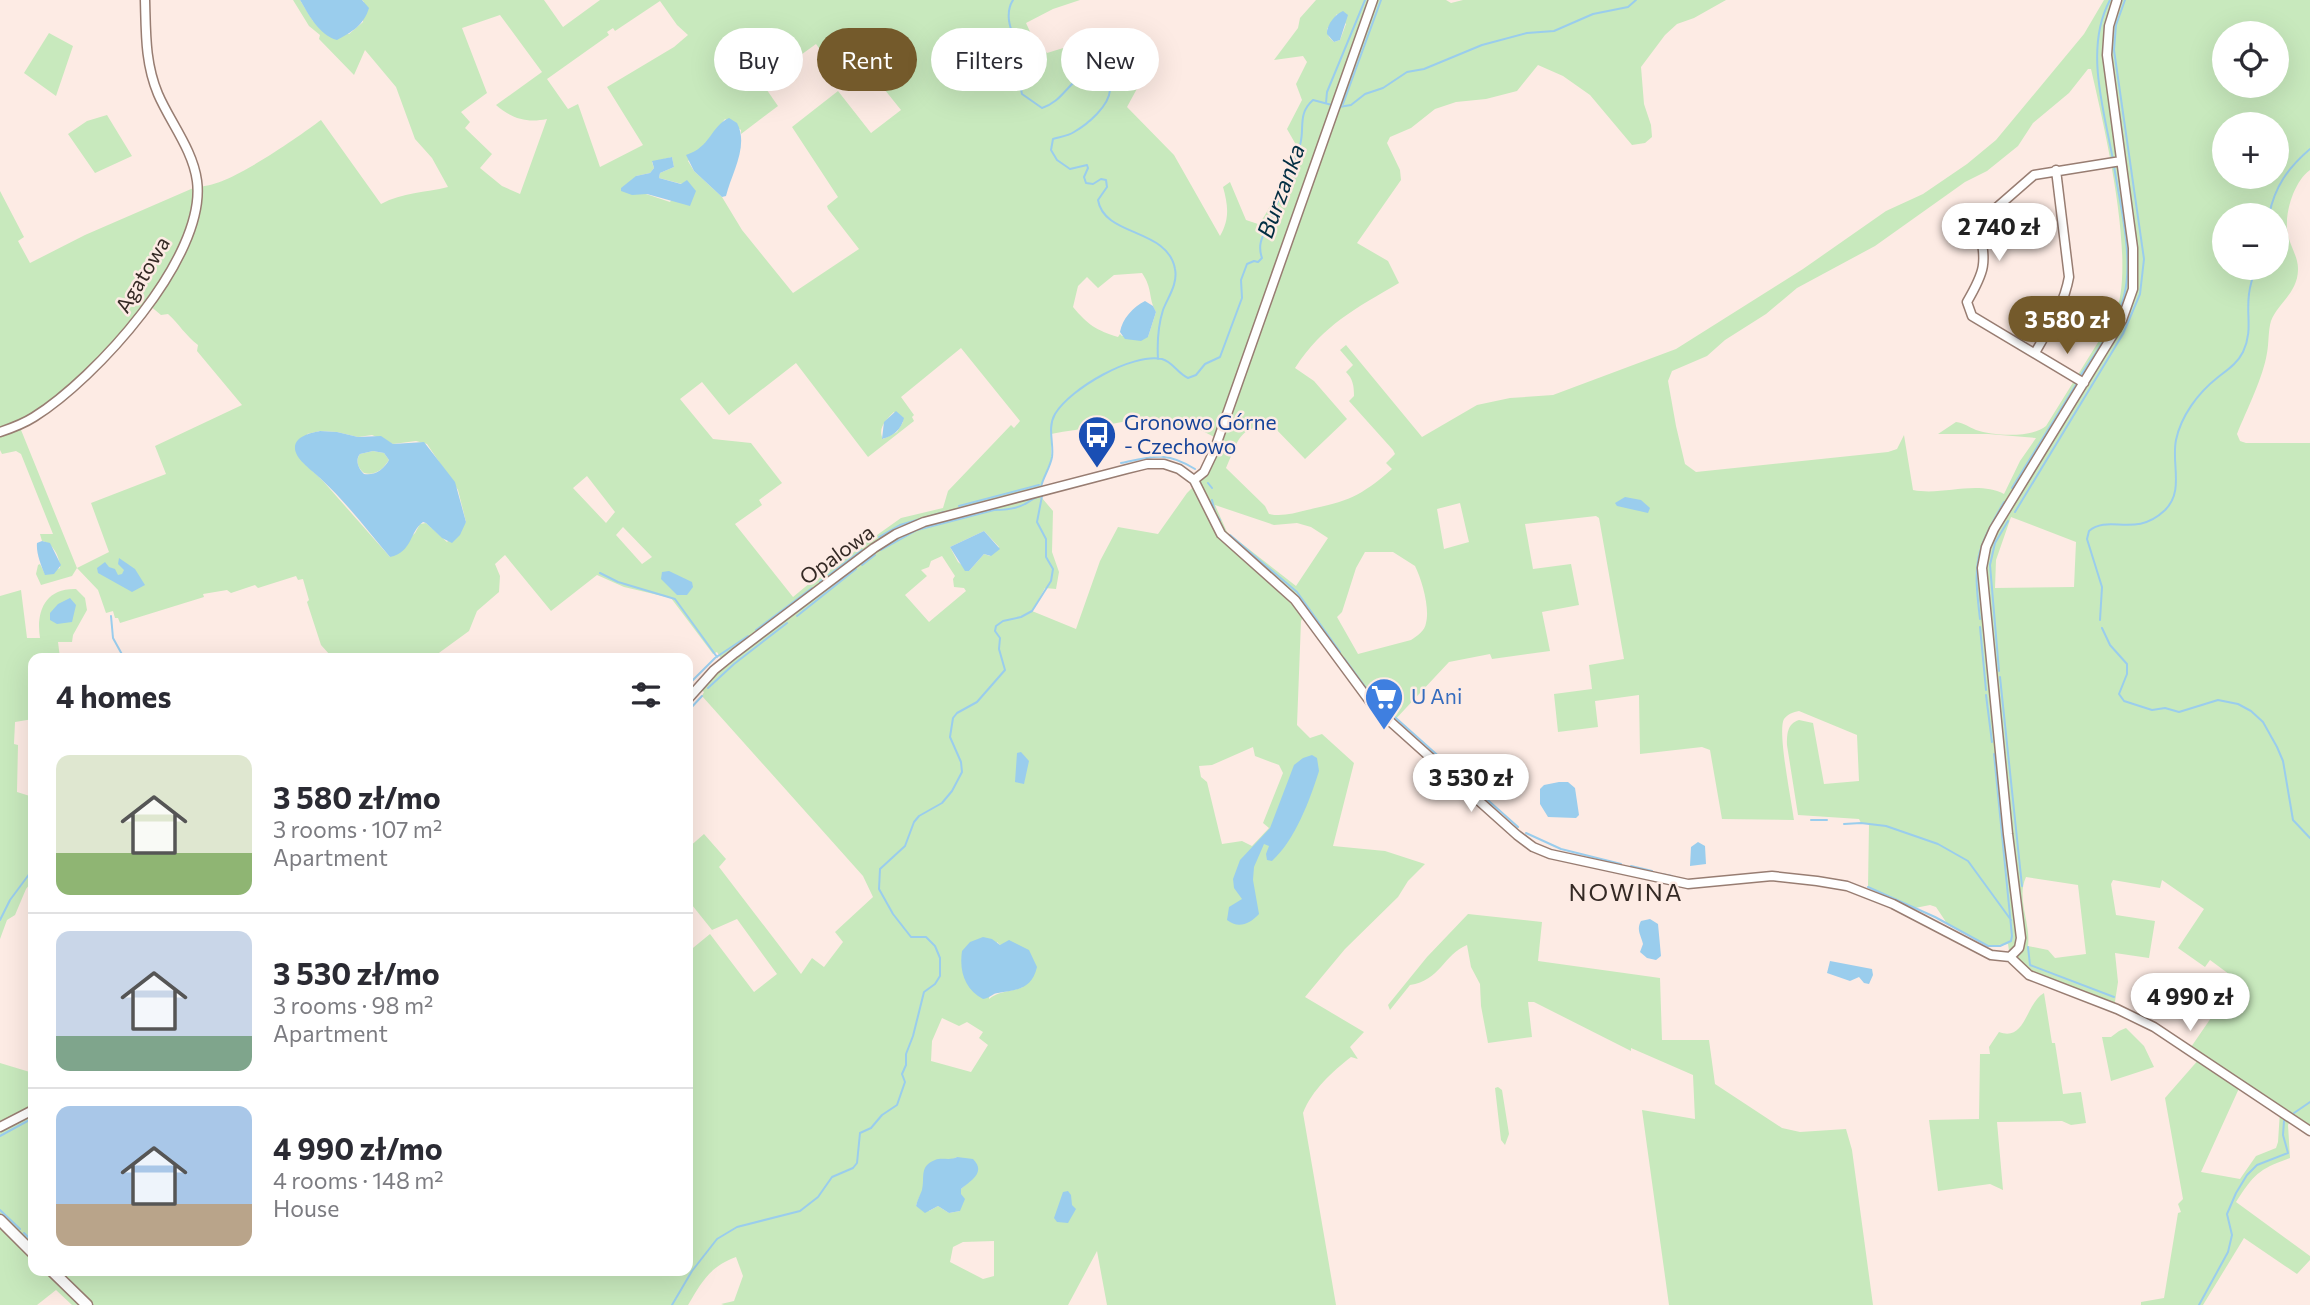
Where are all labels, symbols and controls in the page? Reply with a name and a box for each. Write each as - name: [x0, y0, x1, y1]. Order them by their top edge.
- map controls: [2212, 21, 2289, 280]
- button: locate: [2212, 21, 2289, 98]
- chip: Buy: [714, 28, 803, 91]
- chip: Rent: [817, 28, 917, 91]
- chip: Filters: [931, 28, 1047, 91]
- chip: New: [1061, 28, 1159, 91]
- button: +: [2212, 112, 2289, 189]
- water label: Burzanka: [1250, 140, 1310, 241]
- button: −: [2212, 203, 2289, 280]
- pin: 2 740 zł: [1927, 204, 2071, 263]
- text: 2 740 zł: [1958, 212, 2040, 240]
- street label: Agatowa: [109, 232, 174, 317]
- pin: 3 580 zł: [1995, 296, 2139, 356]
- text: 3 580 zł: [2024, 305, 2110, 333]
- place label: Gronowo Górne - Czechowo: [1124, 409, 1277, 458]
- bus stop icon: Gronowo Górne - Czechowo: [1076, 414, 1118, 469]
- street label: Opalowa: [794, 519, 878, 589]
- icon: filters: [627, 676, 665, 714]
- supermarket icon: U Ani: [1363, 676, 1405, 731]
- text: 4 homes: [56, 677, 171, 714]
- place label: U Ani: [1411, 683, 1462, 708]
- pin: 3 530 zł: [1399, 754, 1543, 814]
- text: 3 530 zł: [1429, 763, 1513, 791]
- text: 3 580 zł/mo: [273, 778, 441, 815]
- icon: home: [112, 783, 196, 867]
- text: 3 rooms · 107 m²: [273, 815, 442, 843]
- text: Apartment: [273, 843, 388, 871]
- district label: NOWINA: [1568, 877, 1684, 906]
- text: 3 530 zł/mo: [273, 954, 440, 991]
- icon: home: [112, 959, 196, 1043]
- pin: 4 990 zł: [2118, 974, 2262, 1033]
- text: 4 990 zł: [2147, 982, 2233, 1010]
- text: 3 rooms · 98 m²: [273, 991, 433, 1019]
- text: Apartment: [273, 1019, 388, 1047]
- text: 4 990 zł/mo: [273, 1129, 443, 1166]
- icon: home: [112, 1134, 196, 1218]
- text: 4 rooms · 148 m²: [273, 1166, 444, 1194]
- text: House: [273, 1194, 339, 1222]

